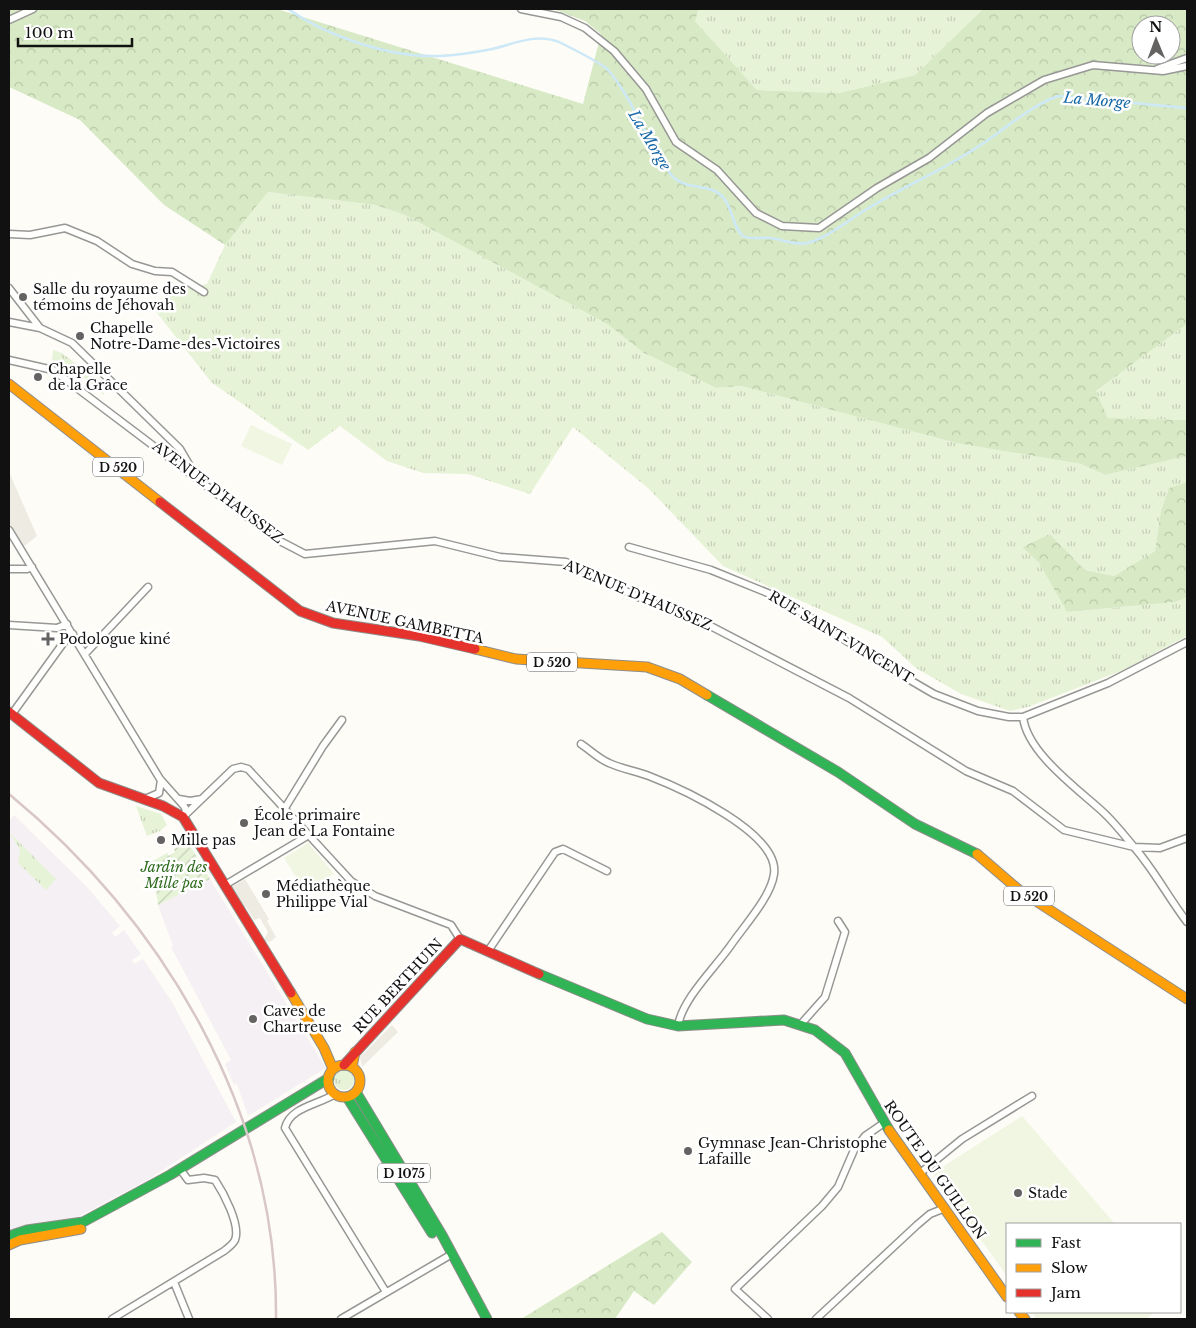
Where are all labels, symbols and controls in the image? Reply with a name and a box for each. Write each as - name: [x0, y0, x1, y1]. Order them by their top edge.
- scale bar: [18, 15, 131, 47]
- north arrow: [1131, 15, 1181, 65]
- text: N: [1149, 18, 1163, 36]
- text: 100 m: [25, 23, 74, 42]
- water label: La Morge: [1062, 88, 1131, 112]
- water label: La Morge: [624, 105, 676, 174]
- place label: Salle du royaume des témoins de Jéhovah: [33, 280, 186, 314]
- marker: Salle du royaume des témoins de Jéhovah: [17, 291, 29, 303]
- place label: Chapelle Notre-Dame-des-Victoires: [90, 319, 280, 353]
- marker: Chapelle Notre-Dame-des-Victoires: [74, 330, 86, 342]
- place label: Chapelle de la Grâce: [48, 360, 128, 394]
- marker: Chapelle de la Grâce: [32, 371, 44, 383]
- street label: AVENUE D'HAUSSEZ: [148, 436, 287, 547]
- road number: D 520: [93, 458, 143, 477]
- street label: AVENUE D'HAUSSEZ: [560, 555, 715, 634]
- street label: RUE SAINT-VINCENT: [765, 587, 917, 687]
- street label: AVENUE GAMBETTA: [323, 596, 486, 648]
- place label: Podologue kiné: [59, 630, 171, 648]
- marker: Podologue kiné: [41, 632, 55, 646]
- road number: D 520: [527, 652, 577, 672]
- place label: École primaire Jean de La Fontaine: [252, 806, 395, 840]
- marker: École primaire Jean de La Fontaine: [238, 817, 250, 829]
- place label: Mille pas: [171, 831, 236, 849]
- marker: Mille pas: [155, 834, 167, 846]
- park label: Jardin des Mille pas: [140, 858, 207, 892]
- place label: Médiathèque Philippe Vial: [276, 877, 370, 911]
- road number: D 520: [1004, 886, 1054, 906]
- marker: Médiathèque Philippe Vial: [260, 888, 272, 900]
- street label: RUE BERTHUIN: [349, 935, 447, 1037]
- place label: Caves de Chartreuse: [263, 1002, 342, 1036]
- marker: Caves de Chartreuse: [247, 1013, 259, 1025]
- street label: ROUTE DU GUILLON: [880, 1097, 990, 1243]
- place label: Gymnase Jean-Christophe Lafaille: [698, 1134, 887, 1168]
- marker: Gymnase Jean-Christophe Lafaille: [682, 1145, 694, 1157]
- road number: D 1075: [378, 1164, 430, 1182]
- place label: Stade: [1028, 1184, 1067, 1202]
- marker: Stade: [1012, 1187, 1024, 1199]
- legend: [1006, 1223, 1181, 1313]
- text: Fast: [1051, 1233, 1082, 1252]
- text: Slow: [1051, 1258, 1088, 1277]
- text: Jam: [1049, 1283, 1081, 1302]

